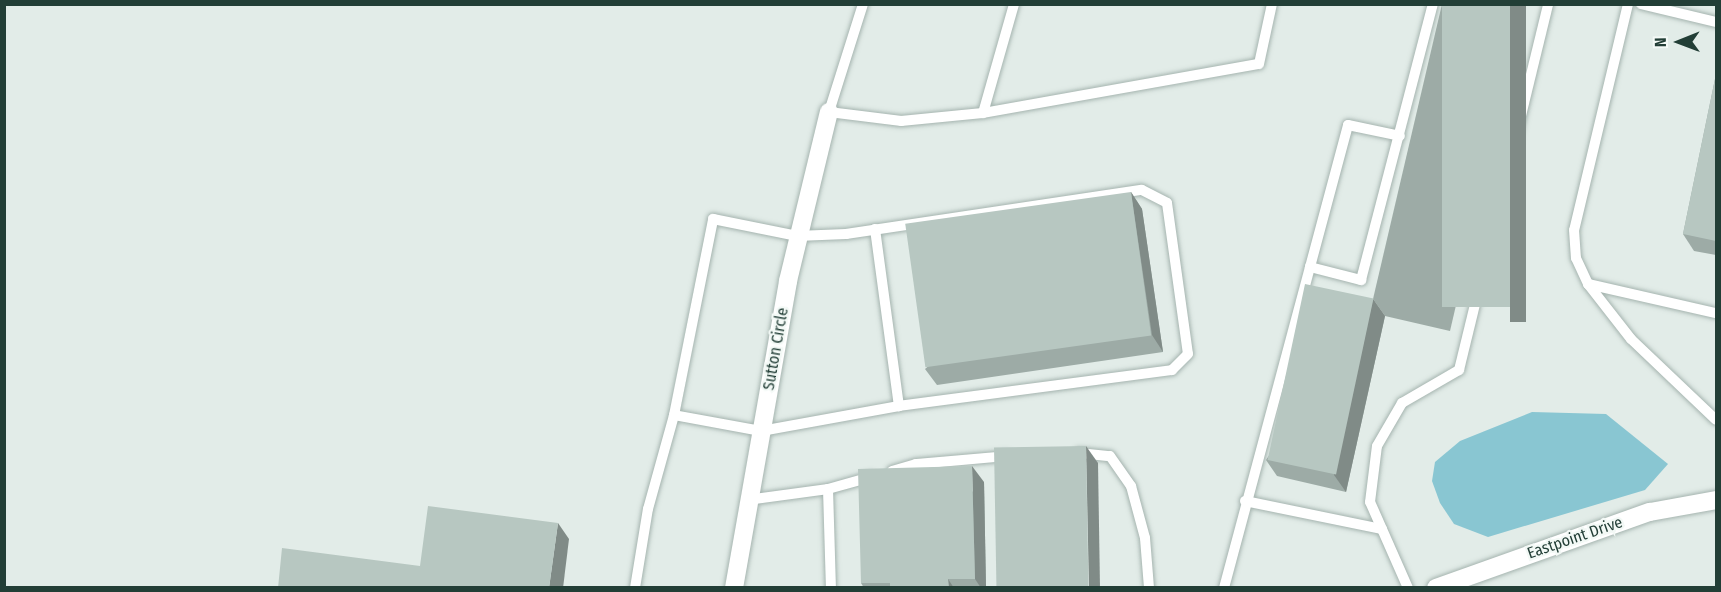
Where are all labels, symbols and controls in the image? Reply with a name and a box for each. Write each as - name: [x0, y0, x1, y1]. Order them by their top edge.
- north arrow: [1649, 12, 1709, 72]
- text: N: [1651, 37, 1670, 47]
- street label: Sutton Circle: [759, 306, 793, 392]
- street label: Eastpoint Drive: [1525, 513, 1625, 563]

